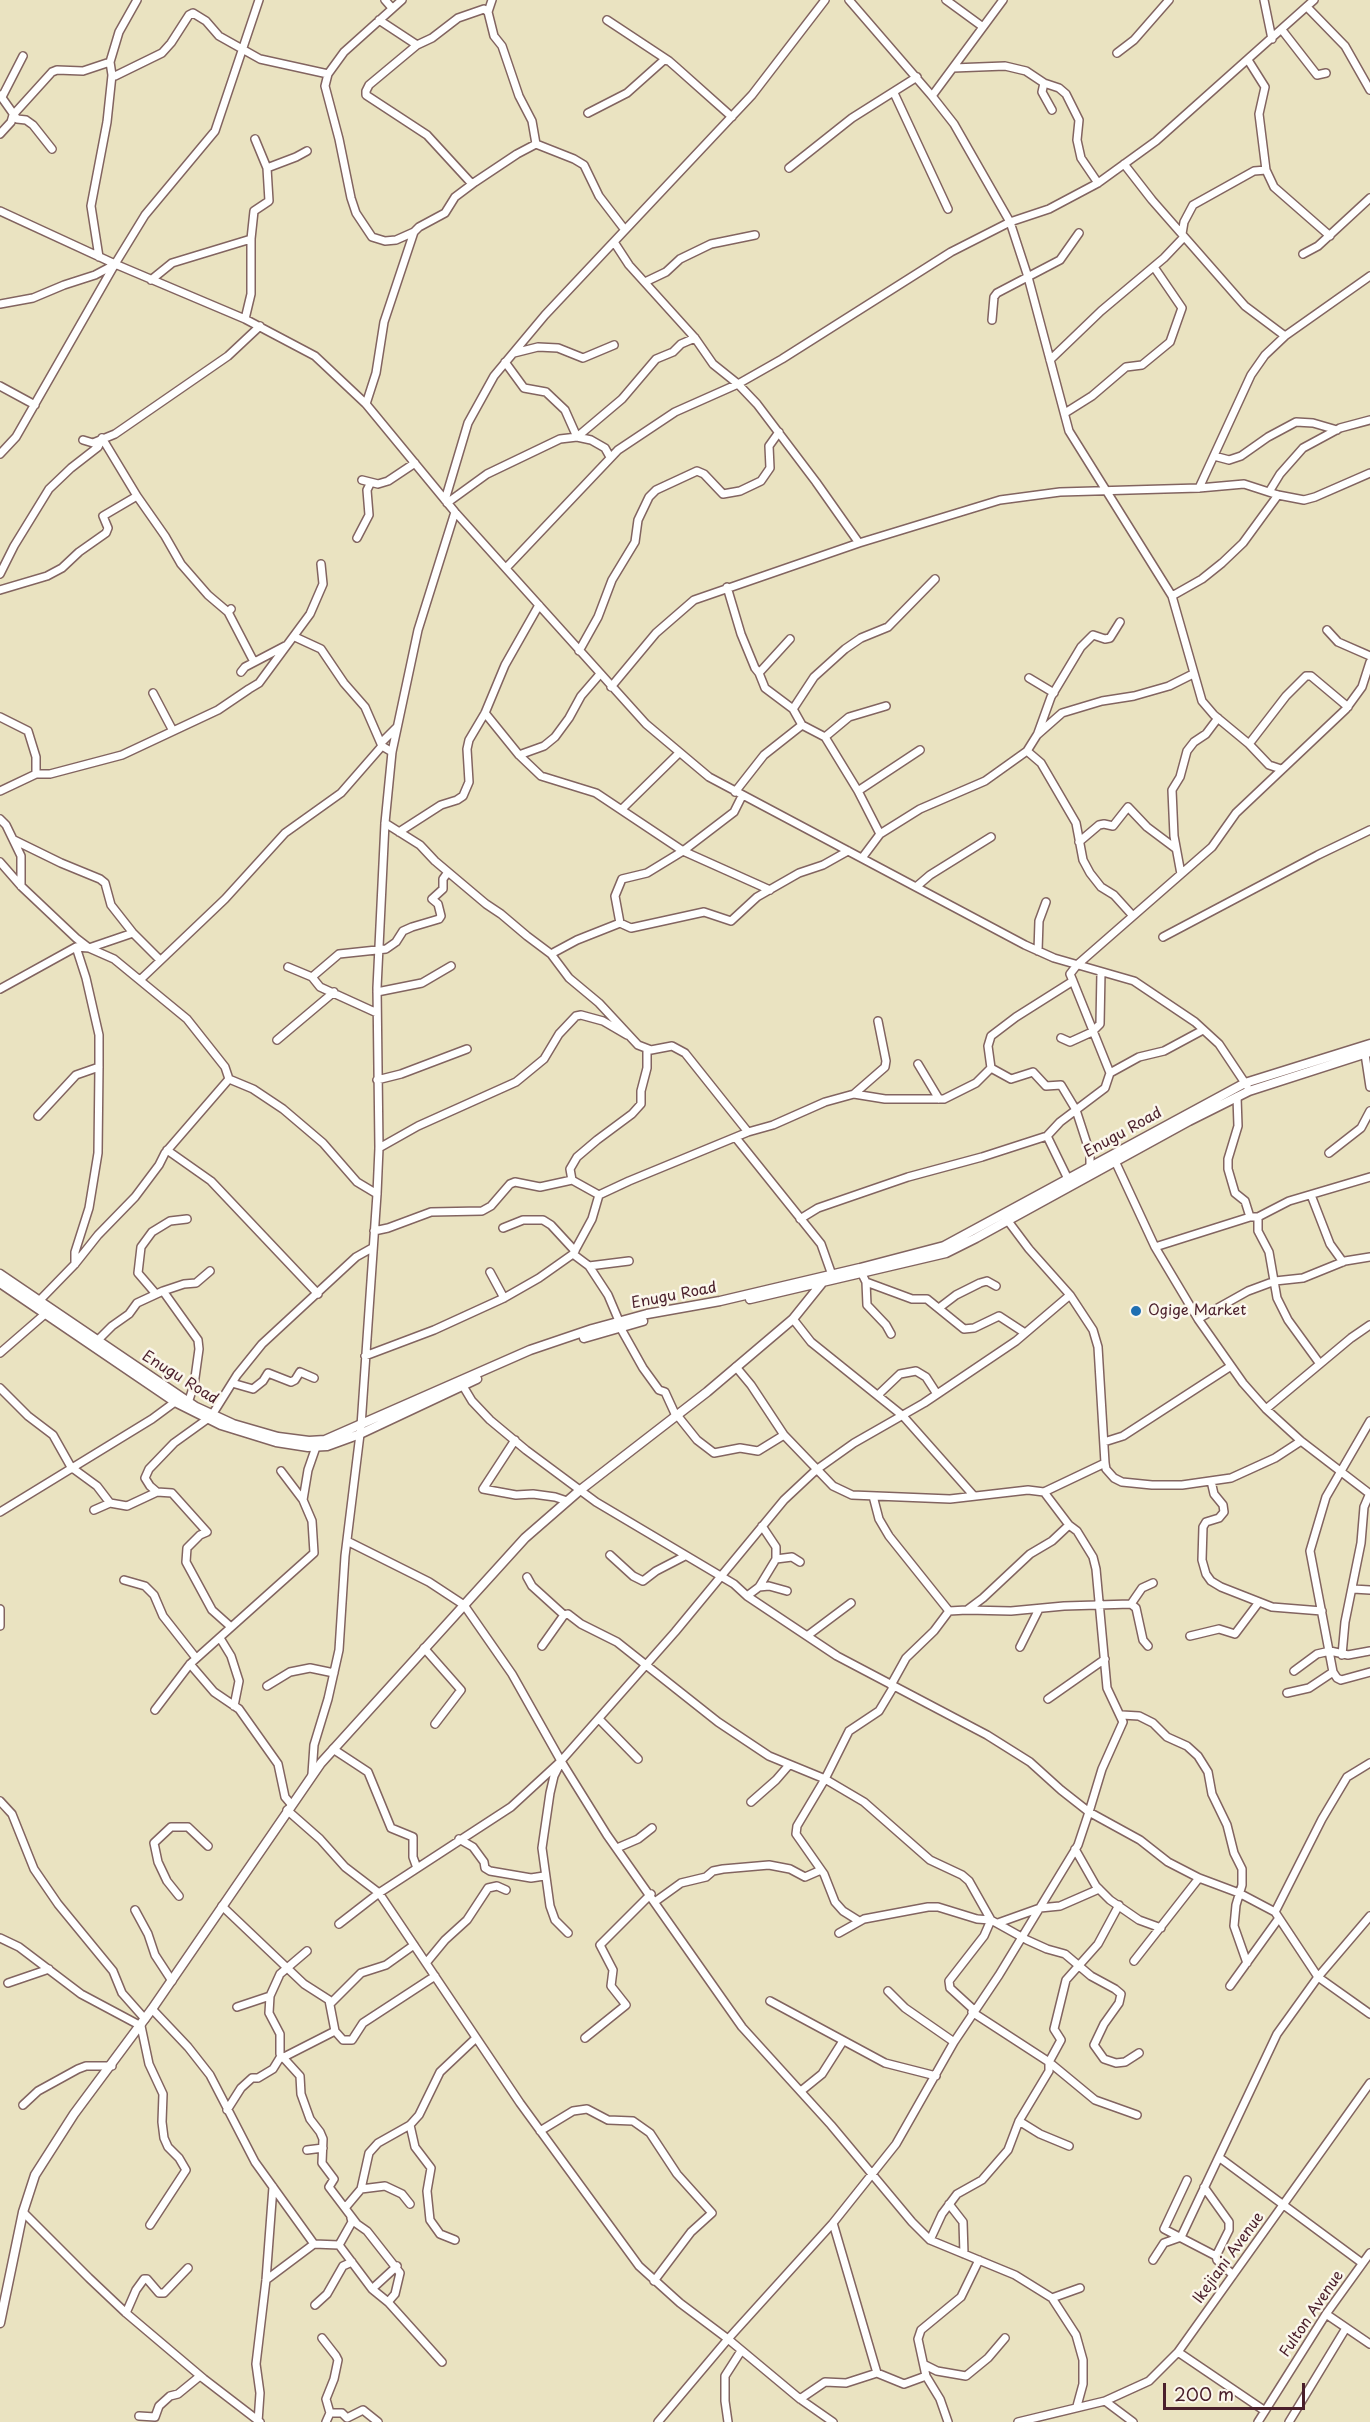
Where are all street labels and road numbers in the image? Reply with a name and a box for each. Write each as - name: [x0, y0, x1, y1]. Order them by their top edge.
- street label: Enugu Road: [1081, 1104, 1165, 1162]
- street label: Enugu Road: [630, 1279, 718, 1313]
- street label: Enugu Road: [139, 1347, 221, 1409]
- street label: Ikejiani Avenue: [1190, 2209, 1268, 2307]
- street label: Fulton Avenue: [1276, 2267, 1348, 2361]

